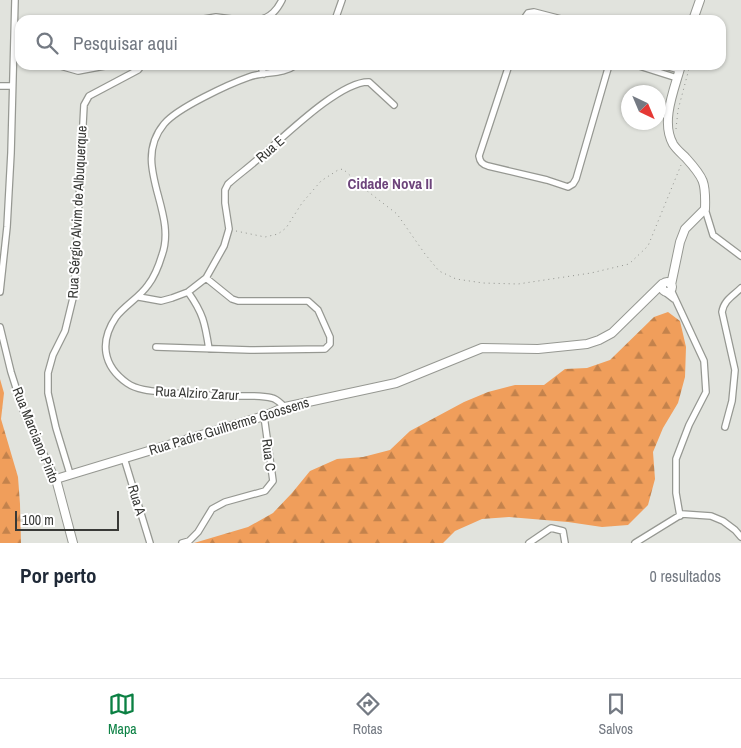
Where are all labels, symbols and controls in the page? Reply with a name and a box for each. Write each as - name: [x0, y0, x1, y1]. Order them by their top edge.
- search box: [15, 15, 726, 70]
- icon: search: [33, 29, 61, 57]
- text: Pesquisar aqui: [73, 30, 178, 56]
- north arrow: [621, 85, 666, 130]
- street label: Rua Sérgio Alvim de Albuquerque: [63, 125, 91, 299]
- street label: Rua E: [252, 132, 288, 166]
- district label: Cidade Nova II: [348, 173, 432, 194]
- street label: Rua Alziro Zarur: [155, 382, 239, 404]
- street label: Rua Marciano Pinto: [9, 384, 63, 486]
- street label: Rua Padre Guilherme Goossens: [147, 393, 312, 459]
- street label: Rua C: [258, 438, 280, 472]
- street label: Rua A: [124, 482, 150, 518]
- scale bar: [15, 508, 119, 531]
- text: 100 m: [22, 511, 54, 529]
- text: Por perto: [20, 561, 97, 590]
- text: 0 resultados: [650, 565, 721, 587]
- tab: Mapa: [108, 690, 137, 738]
- tab: Rotas: [353, 690, 383, 738]
- tab: Salvos: [599, 690, 633, 738]

